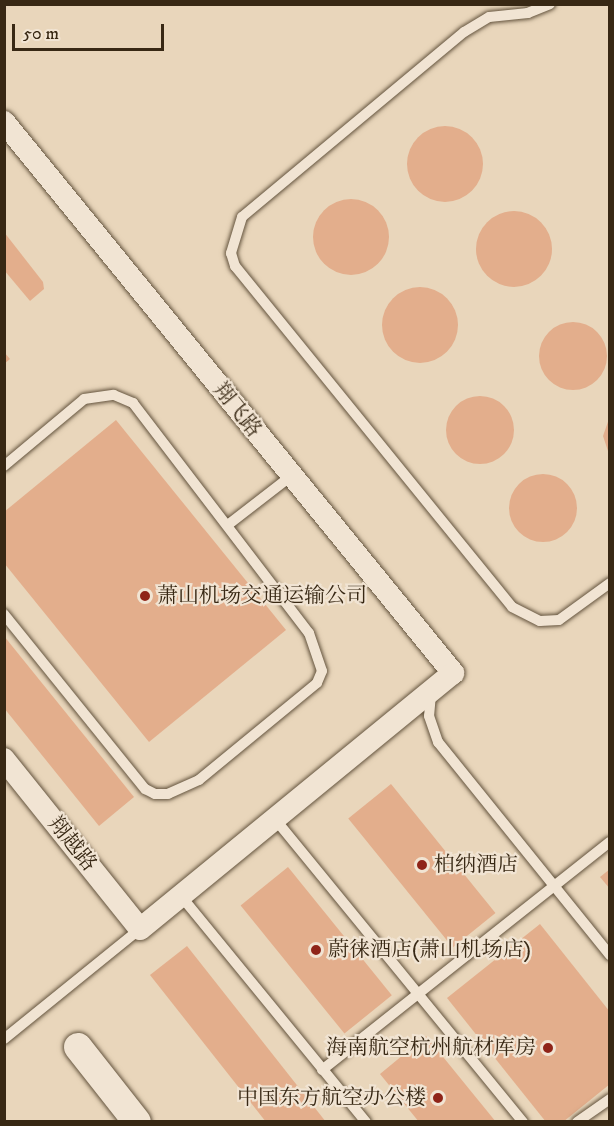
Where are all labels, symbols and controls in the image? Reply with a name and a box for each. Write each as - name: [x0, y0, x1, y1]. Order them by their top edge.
- scale bar: [15, 12, 166, 50]
- text: 50 m: [23, 23, 59, 45]
- street label: 翔飞路: [207, 378, 267, 442]
- place label: 萧山机场交通运输公司: [157, 583, 367, 609]
- marker: 萧山机场交通运输公司: [138, 589, 152, 603]
- street label: 翔越路: [42, 812, 102, 876]
- place label: 柏纳酒店: [434, 852, 518, 878]
- marker: 柏纳酒店: [415, 858, 429, 872]
- place label: 蔚徕酒店(萧山机场店): [328, 937, 531, 963]
- marker: 蔚徕酒店(萧山机场店): [309, 943, 323, 957]
- place label: 海南航空杭州航材库房: [326, 1035, 536, 1061]
- marker: 海南航空杭州航材库房: [541, 1041, 555, 1055]
- place label: 中国东方航空办公楼: [237, 1085, 426, 1111]
- marker: 中国东方航空办公楼: [431, 1091, 445, 1105]

